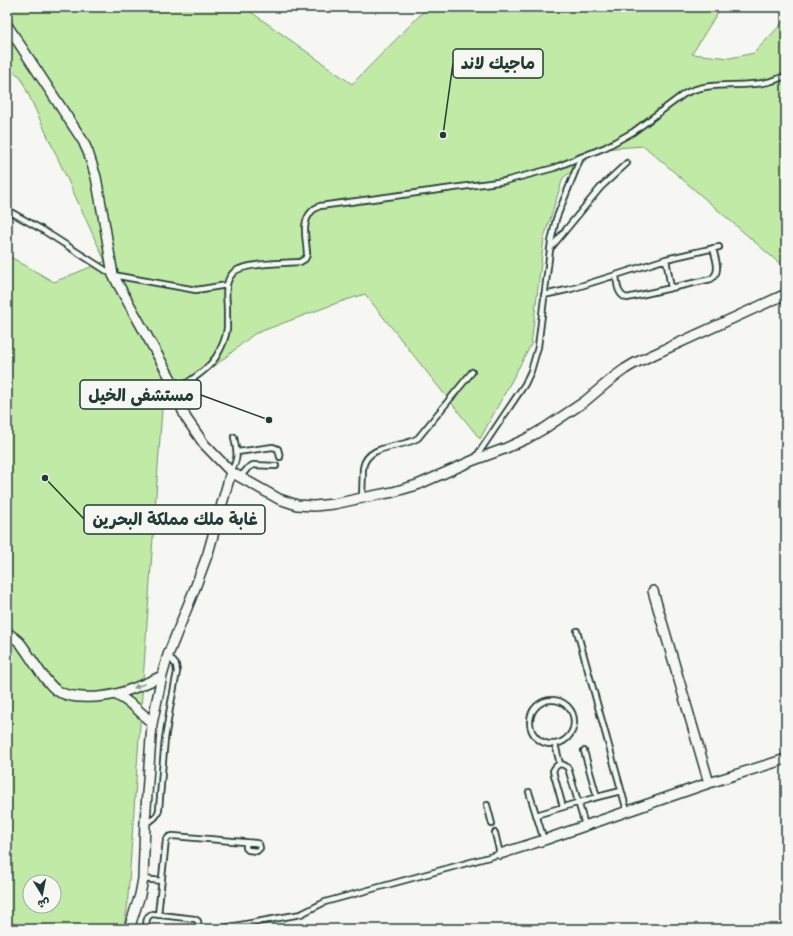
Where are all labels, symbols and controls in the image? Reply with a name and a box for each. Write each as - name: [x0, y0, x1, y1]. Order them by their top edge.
- callout: ماجيك لاند: [453, 49, 543, 78]
- text: ماجيك لاند: [461, 53, 535, 75]
- callout: مستشفى الخيل: [80, 380, 201, 409]
- text: مستشفى الخيل: [88, 385, 194, 407]
- callout: غابة ملك مملكة البحرين: [84, 505, 265, 534]
- text: غابة ملك مملكة البحرين: [92, 509, 258, 531]
- one-way arrow: [133, 684, 145, 690]
- north arrow: [22, 874, 62, 914]
- text: ش: [36, 895, 51, 911]

